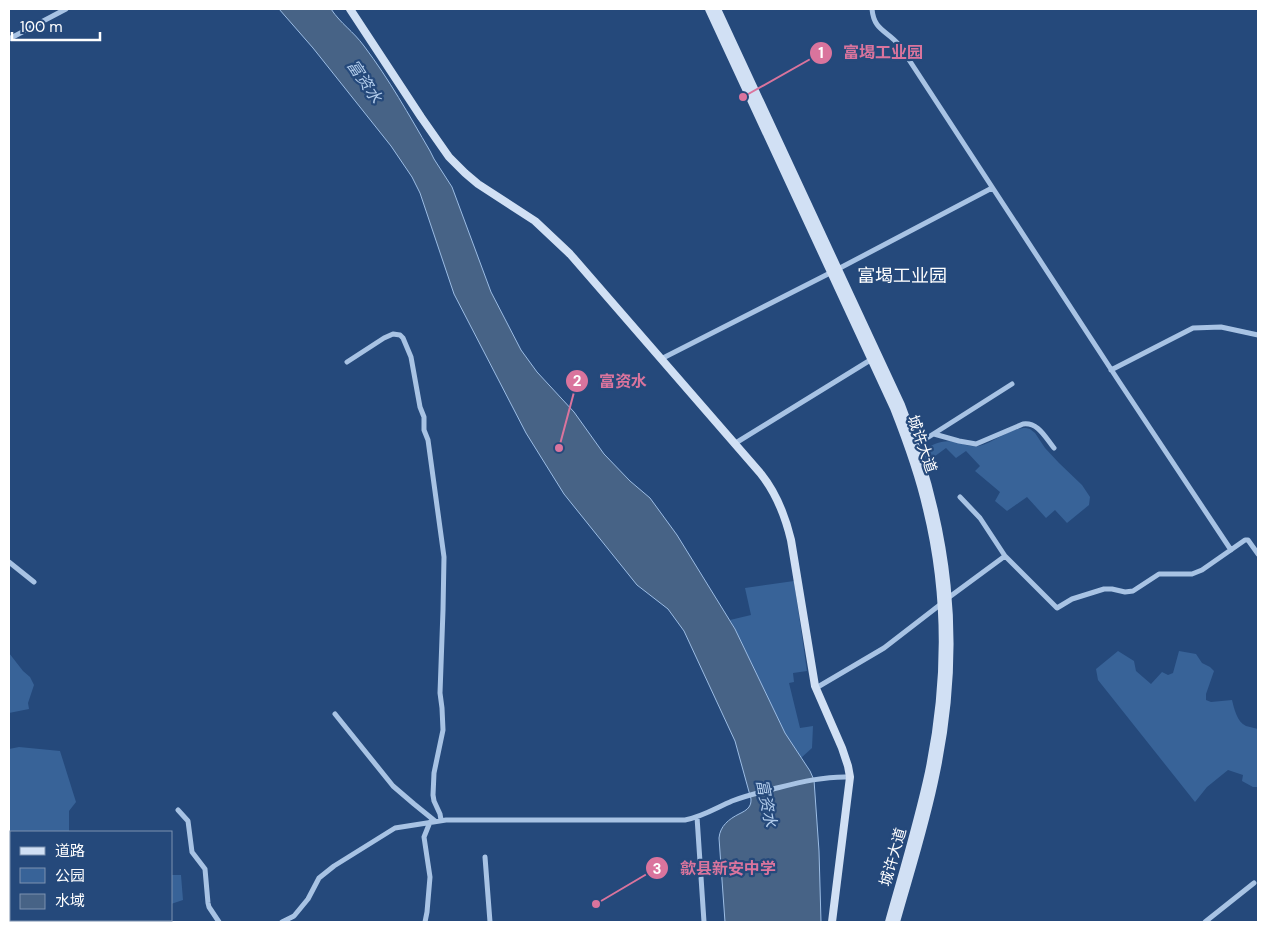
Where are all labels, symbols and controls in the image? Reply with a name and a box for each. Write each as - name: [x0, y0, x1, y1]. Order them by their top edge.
- scale bar: [12, 10, 100, 42]
- text: 100 m: [20, 17, 63, 37]
- callout: 富堨工业园: [808, 37, 933, 68]
- text: 富堨工业园: [843, 42, 923, 63]
- text: 1: [818, 43, 824, 63]
- water label: 富资水: [342, 56, 387, 108]
- district label: 富堨工业园: [857, 264, 947, 288]
- callout: 富资水: [564, 365, 657, 396]
- text: 2: [573, 371, 582, 391]
- text: 富资水: [599, 371, 647, 392]
- street label: 城许大道: [903, 412, 941, 476]
- water label: 富资水: [752, 778, 782, 830]
- street label: 城许大道: [875, 825, 911, 889]
- legend: [10, 831, 172, 921]
- text: 道路: [55, 841, 85, 861]
- callout: 歙县新安中学: [645, 853, 786, 884]
- text: 歙县新安中学: [680, 858, 776, 879]
- text: 3: [652, 859, 662, 879]
- text: 公园: [55, 866, 85, 886]
- text: 水域: [55, 891, 85, 911]

